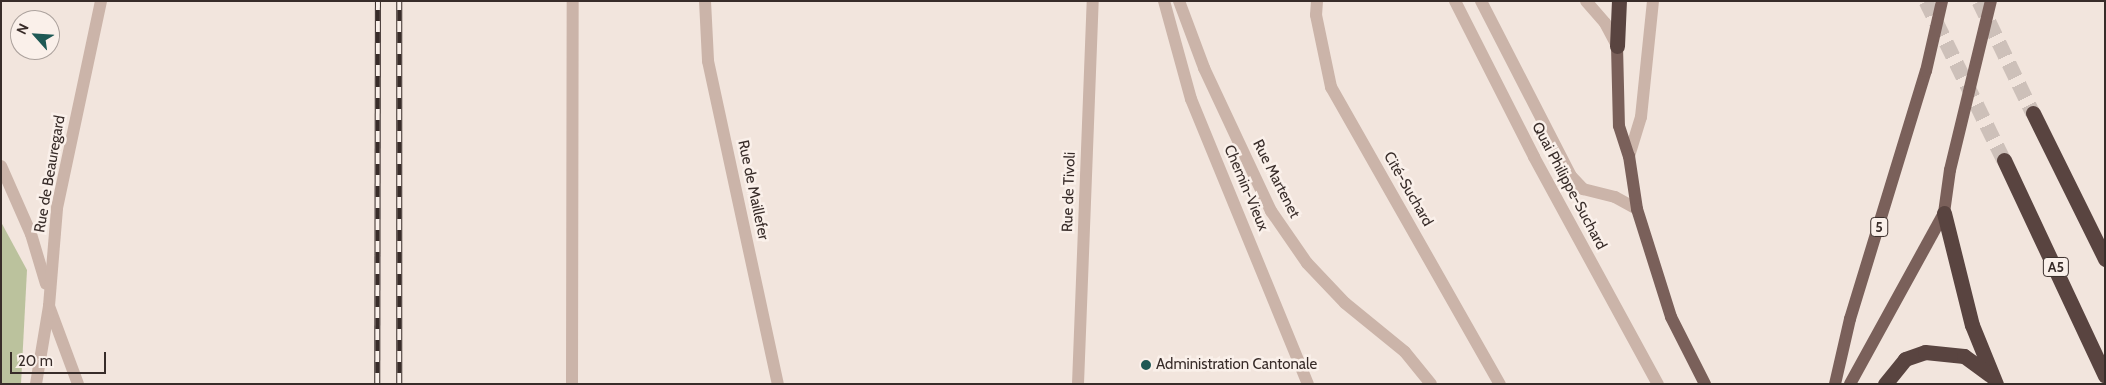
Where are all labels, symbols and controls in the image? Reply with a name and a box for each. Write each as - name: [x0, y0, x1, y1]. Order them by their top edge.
- north arrow: [10, 10, 60, 60]
- text: N: [12, 20, 33, 37]
- street label: Rue de Beauregard: [31, 114, 69, 234]
- street label: Quai Philippe-Suchard: [1528, 119, 1610, 253]
- street label: Rue Martenet: [1249, 137, 1303, 221]
- street label: Rue de Maillefer: [734, 138, 772, 242]
- street label: Chemin-Vieux: [1220, 142, 1272, 234]
- street label: Cité-Suchard: [1379, 148, 1437, 230]
- street label: Rue de Tivoli: [1059, 152, 1079, 232]
- road number: 5: [1869, 216, 1889, 238]
- road number: A5: [2042, 256, 2070, 278]
- scale bar: [12, 342, 109, 374]
- text: 20 m: [18, 352, 53, 370]
- place label: Administration Cantonale: [1156, 356, 1317, 374]
- marker: Administration Cantonale: [1140, 359, 1152, 371]

